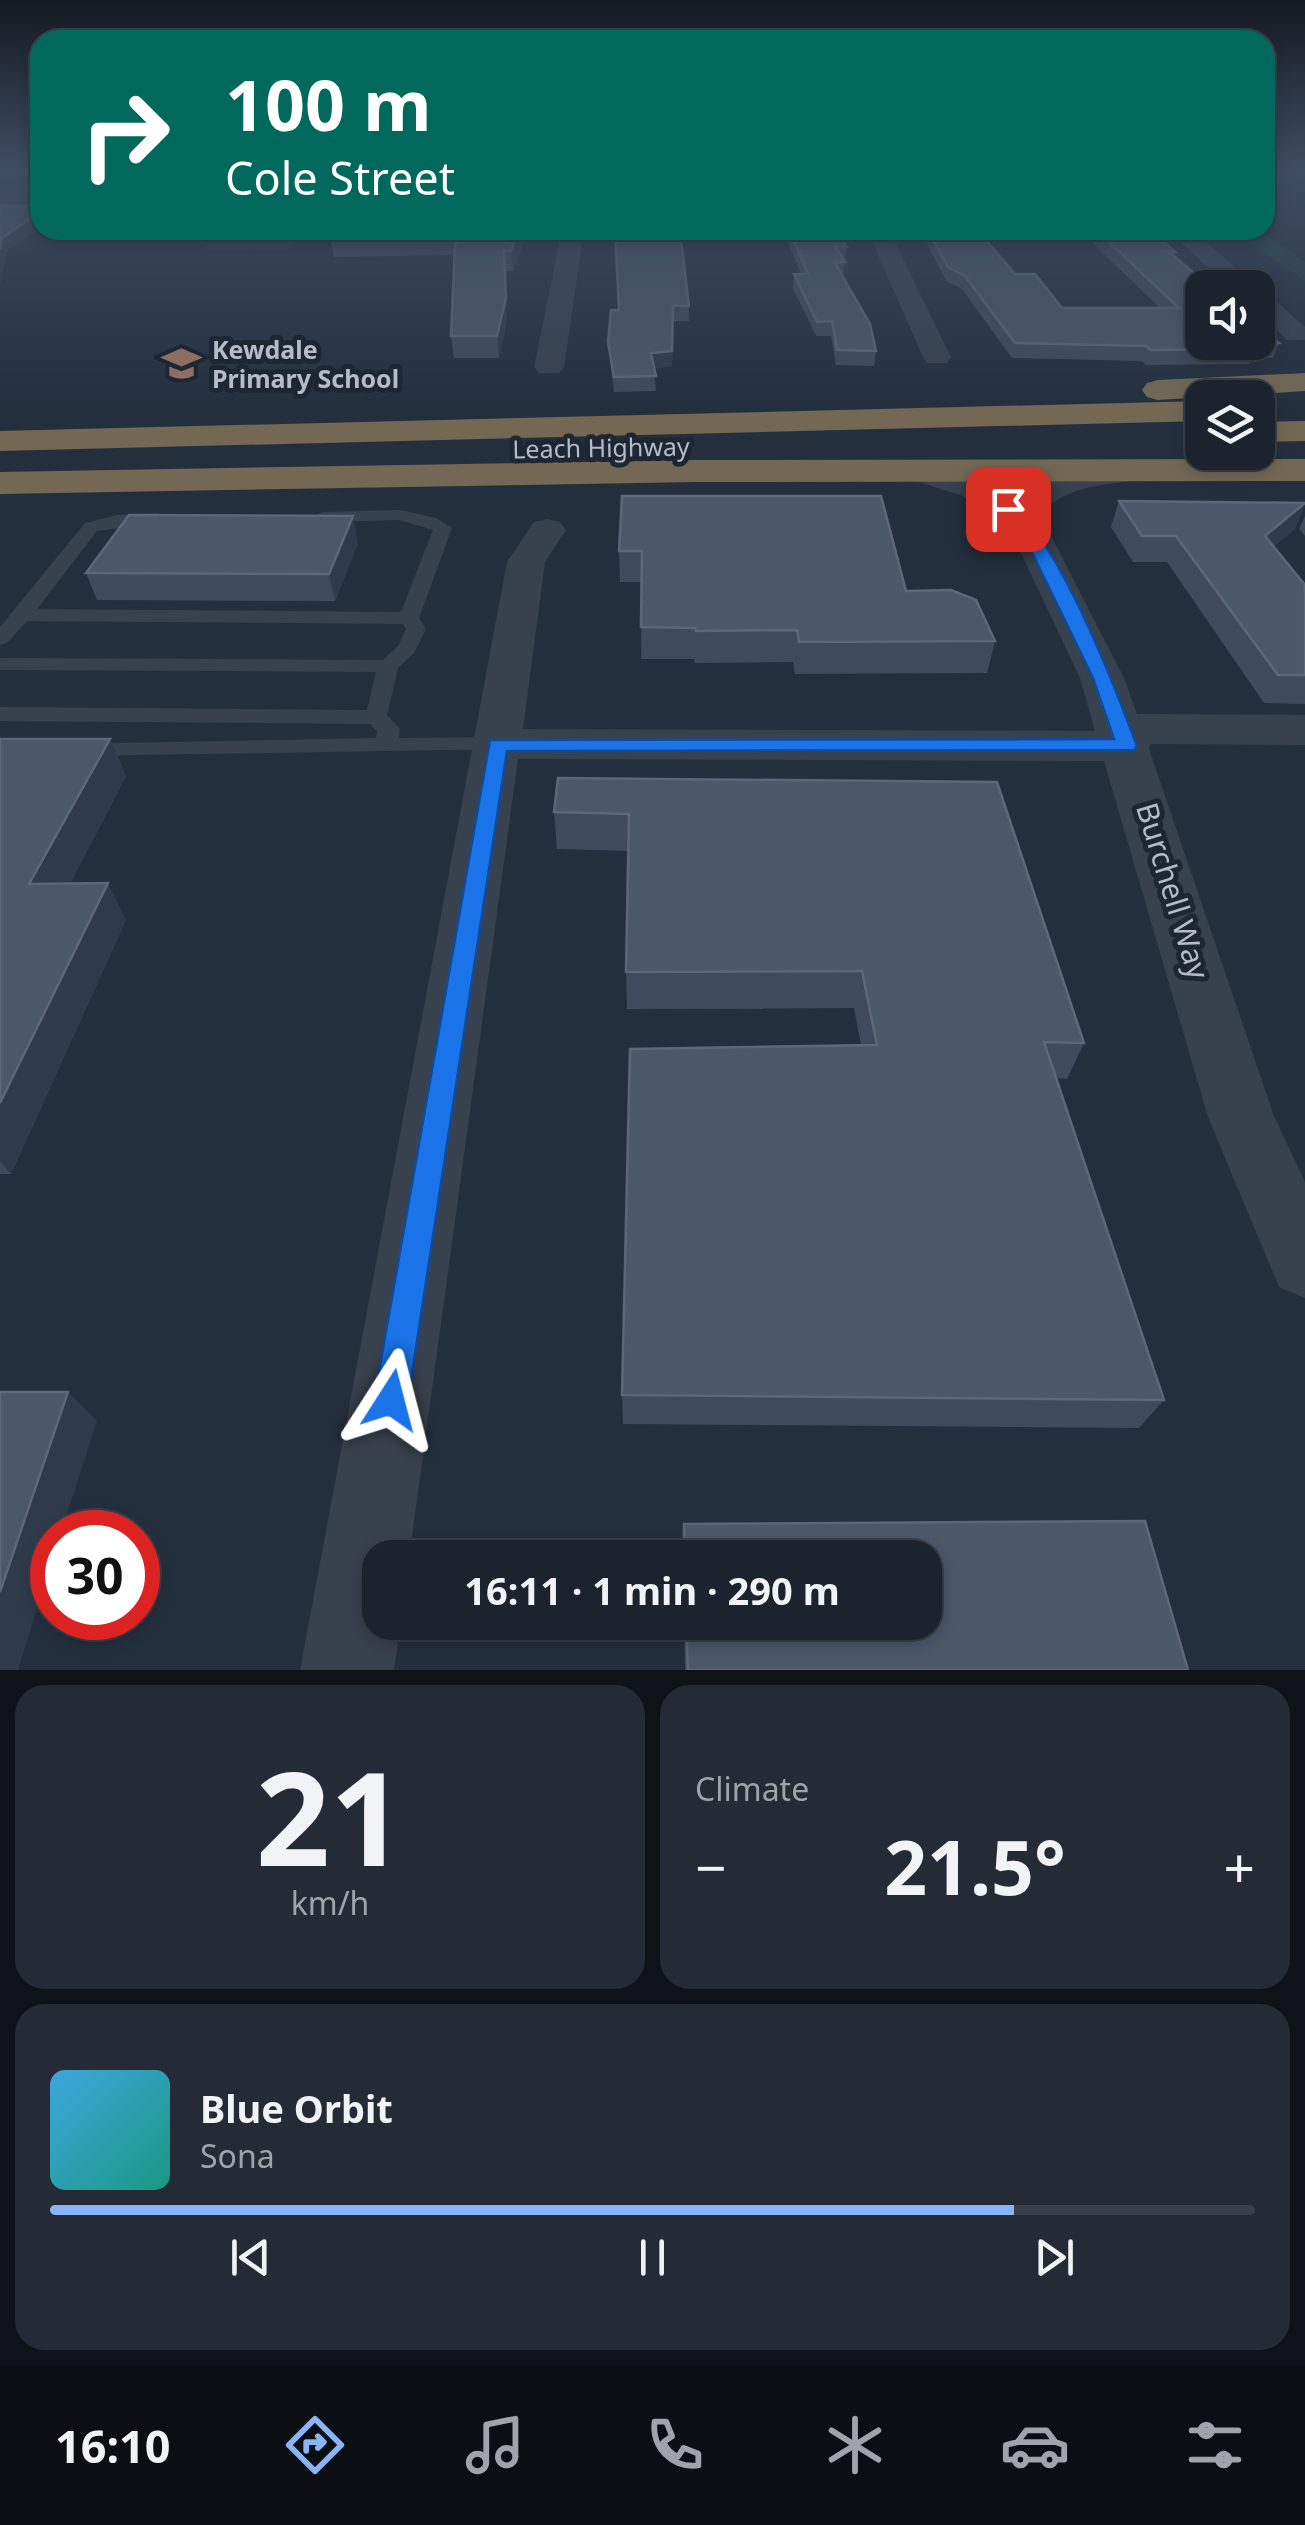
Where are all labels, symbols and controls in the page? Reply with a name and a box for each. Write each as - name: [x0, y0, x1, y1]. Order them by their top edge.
- text: 100 m: [225, 56, 432, 152]
- icon: right: [60, 70, 190, 200]
- text: Cole Street: [225, 147, 455, 208]
- map controls: [1185, 270, 1275, 470]
- button: sound: [1185, 270, 1275, 360]
- place label: Kewdale Primary School: [212, 332, 399, 395]
- school or university icon: Kewdale Primary School: [161, 343, 203, 385]
- button: layers: [1185, 380, 1275, 470]
- street label: Leach Highway: [512, 428, 690, 466]
- pin: [966, 467, 1051, 552]
- icon: arrive: [981, 482, 1036, 537]
- street label: Burchell Way: [1127, 797, 1220, 984]
- position arrow: [339, 1348, 443, 1452]
- speed limit sign: 30: [30, 1510, 160, 1640]
- text: 16:11 · 1 min · 290 m: [464, 1564, 840, 1616]
- text: 21: [256, 1727, 404, 1904]
- text: Climate: [695, 1767, 809, 1810]
- text: 21.5°: [884, 1815, 1066, 1917]
- text: −: [695, 1829, 726, 1904]
- text: +: [1224, 1829, 1255, 1904]
- text: km/h: [291, 1881, 369, 1924]
- text: Blue Orbit: [200, 2082, 393, 2134]
- text: Sona: [200, 2134, 275, 2177]
- icon: previous: [223, 2230, 278, 2285]
- icon: pause: [625, 2230, 680, 2285]
- icon: next: [1027, 2230, 1082, 2285]
- icon: directions: [280, 2410, 350, 2480]
- icon: music: [460, 2410, 530, 2480]
- icon: phone: [640, 2410, 710, 2480]
- icon: climate: [820, 2410, 890, 2480]
- icon: car: [1000, 2410, 1070, 2480]
- icon: filters: [1180, 2410, 1250, 2480]
- text: 16:10: [55, 2415, 171, 2476]

